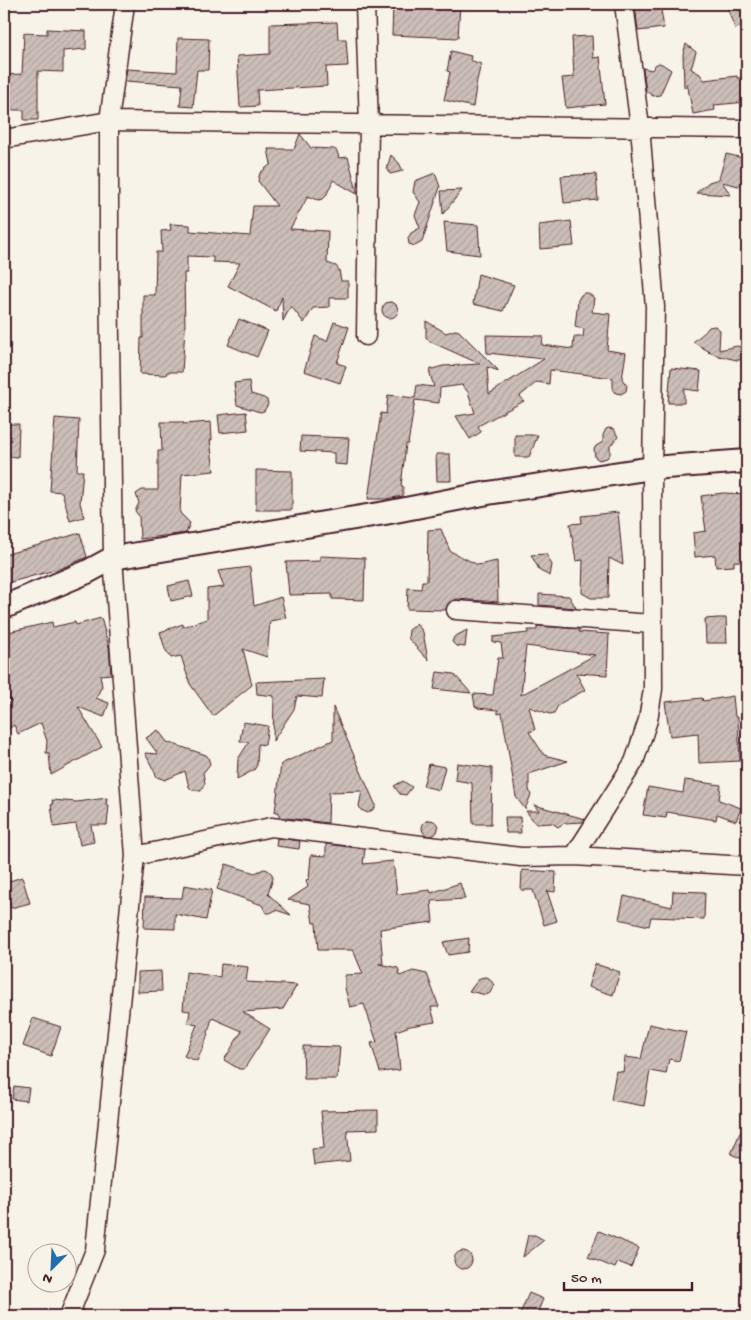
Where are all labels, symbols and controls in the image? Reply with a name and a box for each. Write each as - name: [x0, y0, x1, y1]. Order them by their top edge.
- north arrow: [28, 1242, 78, 1292]
- scale bar: [564, 1260, 691, 1292]
- text: N: [40, 1268, 55, 1287]
- text: 50 m: [571, 1270, 602, 1288]

